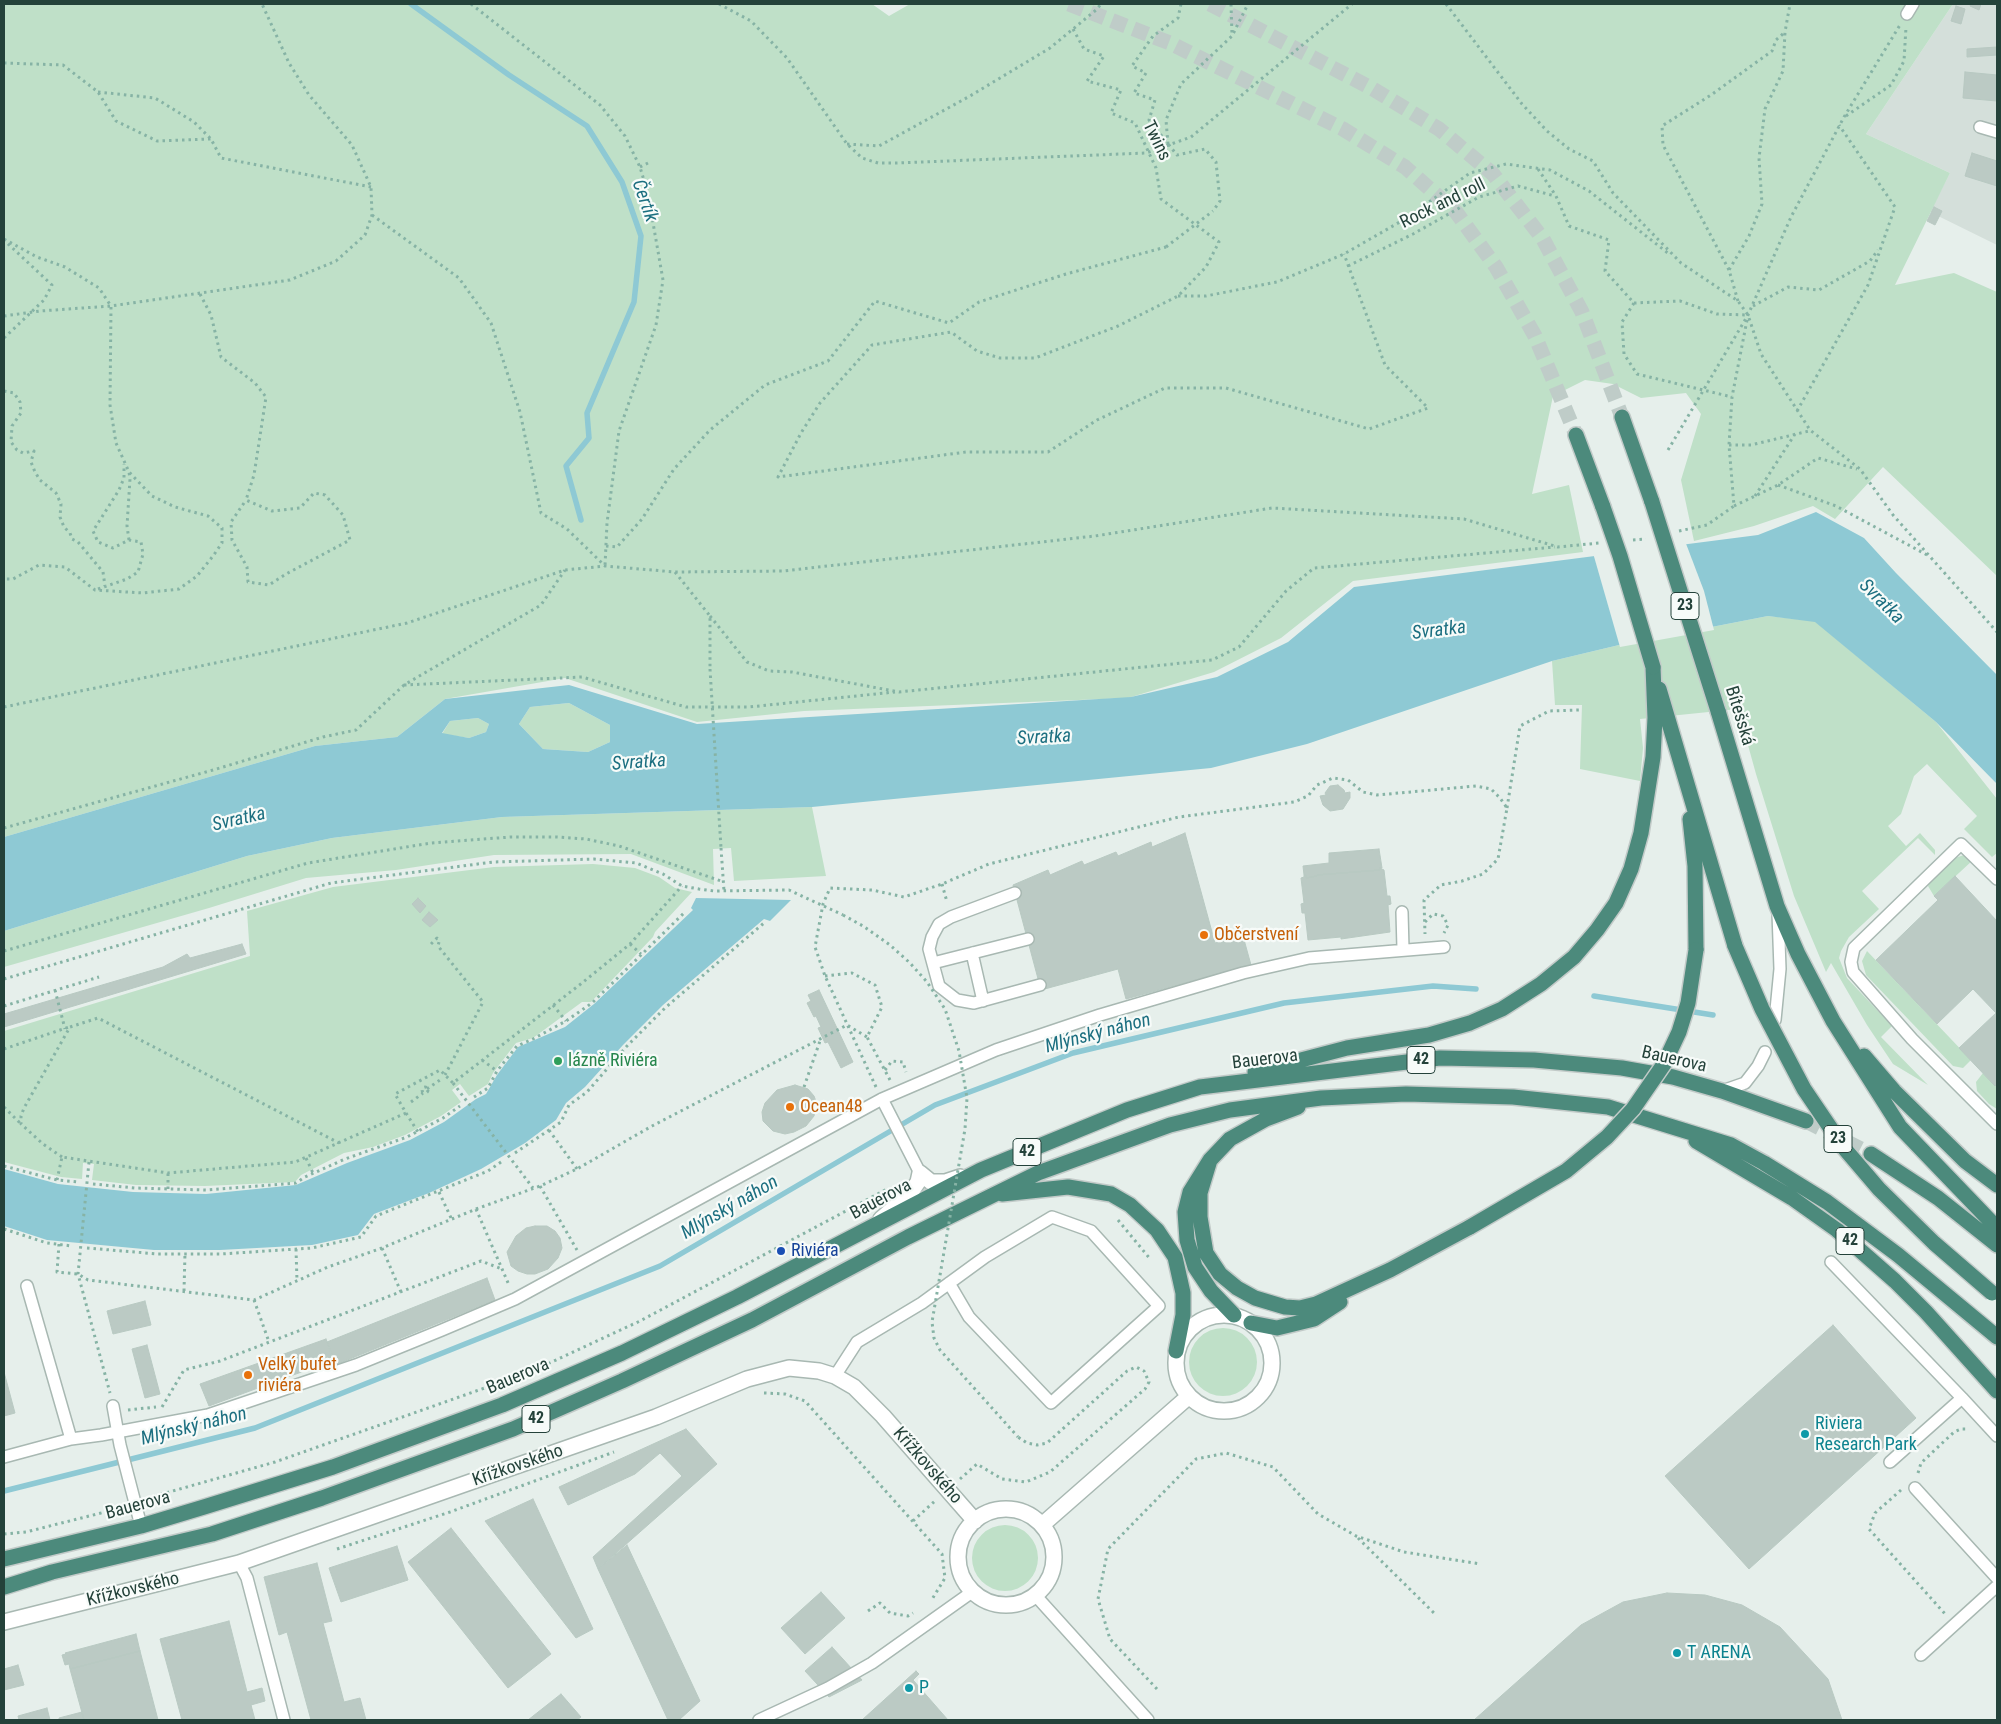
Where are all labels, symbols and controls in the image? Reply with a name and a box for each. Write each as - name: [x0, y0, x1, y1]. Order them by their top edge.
- street label: Twins: [1137, 118, 1175, 164]
- street label: Rock and roll: [1397, 174, 1489, 234]
- water label: Čertík: [626, 177, 662, 225]
- water label: Svratka: [1854, 575, 1908, 629]
- road number: 23: [1671, 592, 1699, 620]
- water label: Svratka: [1411, 616, 1467, 646]
- street label: Bítešská: [1720, 684, 1758, 748]
- water label: Svratka: [1016, 725, 1072, 751]
- water label: Svratka: [611, 750, 667, 776]
- water label: Svratka: [210, 803, 268, 837]
- place label: Občerstvení: [1214, 924, 1298, 946]
- marker: Občerstvení: [1198, 929, 1210, 941]
- water label: Mlýnský náhon: [1043, 1009, 1153, 1059]
- street label: Bauerova: [1639, 1042, 1709, 1078]
- street label: Bauerova: [1231, 1045, 1299, 1075]
- road number: 42: [1407, 1046, 1435, 1074]
- place label: lázně Riviéra: [568, 1050, 658, 1072]
- marker: lázně Riviéra: [552, 1055, 564, 1067]
- place label: Ocean48: [800, 1096, 863, 1118]
- marker: Ocean48: [784, 1101, 796, 1113]
- road number: 23: [1824, 1126, 1852, 1152]
- road number: 42: [1013, 1138, 1041, 1166]
- water label: Mlýnský náhon: [677, 1171, 783, 1245]
- street label: Bauerova: [847, 1175, 915, 1225]
- road number: 42: [1836, 1228, 1864, 1254]
- place label: Riviéra: [791, 1240, 839, 1262]
- marker: Riviéra: [775, 1245, 787, 1257]
- place label: Velký bufet riviéra: [258, 1354, 337, 1396]
- street label: Bauerova: [483, 1354, 553, 1400]
- marker: Velký bufet riviéra: [242, 1369, 254, 1381]
- water label: Mlýnský náhon: [139, 1403, 249, 1451]
- road number: 42: [522, 1406, 550, 1432]
- place label: Riviera Research Park: [1815, 1413, 1917, 1456]
- street label: Křížkovského: [888, 1423, 966, 1509]
- marker: Riviera Research Park: [1799, 1428, 1811, 1440]
- street label: Křížkovského: [470, 1440, 566, 1492]
- street label: Bauerova: [103, 1487, 173, 1525]
- street label: Křížkovského: [85, 1568, 181, 1612]
- place label: T ARENA: [1687, 1642, 1751, 1664]
- marker: T ARENA: [1671, 1647, 1683, 1659]
- place label: P: [919, 1677, 929, 1699]
- marker: P: [903, 1682, 915, 1694]

